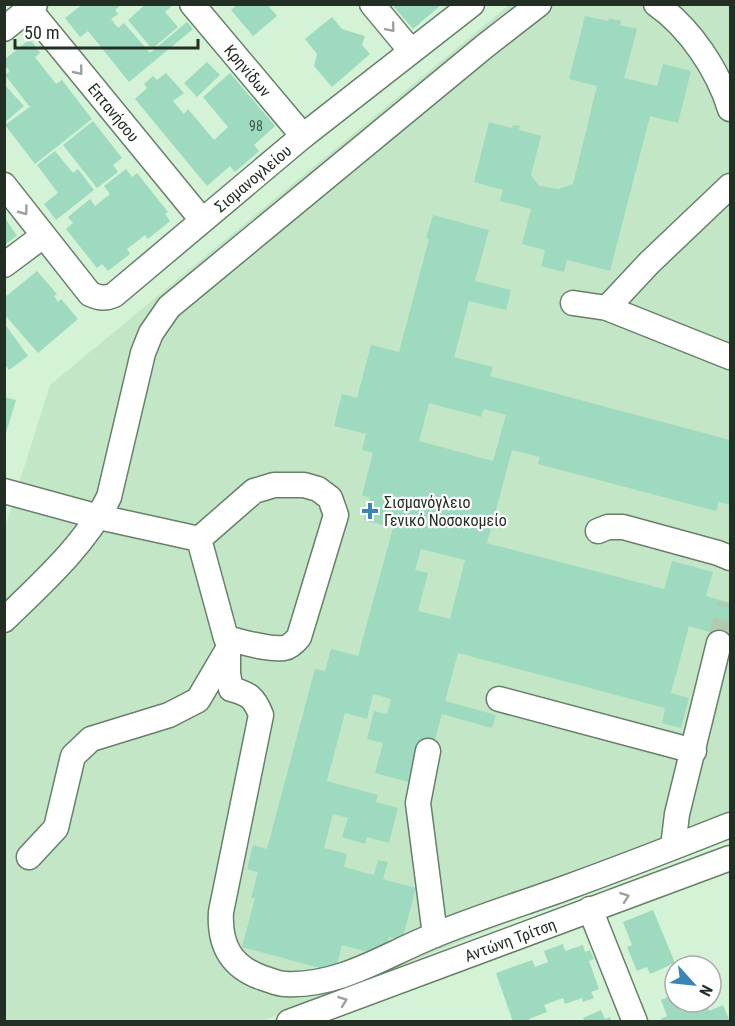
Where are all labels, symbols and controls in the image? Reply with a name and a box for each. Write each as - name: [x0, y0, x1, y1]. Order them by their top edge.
- scale bar: [15, 12, 198, 50]
- one-way arrow: [384, 21, 395, 32]
- text: 50 m: [24, 22, 59, 43]
- street label: Κρηνίδων: [221, 41, 275, 101]
- one-way arrow: [72, 64, 83, 75]
- street label: Επτανήσου: [84, 79, 143, 145]
- house number: 98: [249, 118, 263, 134]
- street label: Σισμανογλείου: [211, 141, 295, 216]
- one-way arrow: [17, 204, 28, 215]
- place label: Σισμανόγλειο Γενικό Νοσοκομείο: [384, 493, 507, 530]
- marker: Σισμανόγλειο Γενικό Νοσοκομείο: [361, 502, 379, 520]
- one-way arrow: [619, 891, 630, 904]
- street label: Αντώνη Τρίτση: [462, 914, 559, 965]
- north arrow: [663, 954, 723, 1014]
- text: N: [695, 982, 717, 999]
- one-way arrow: [338, 995, 348, 1008]

